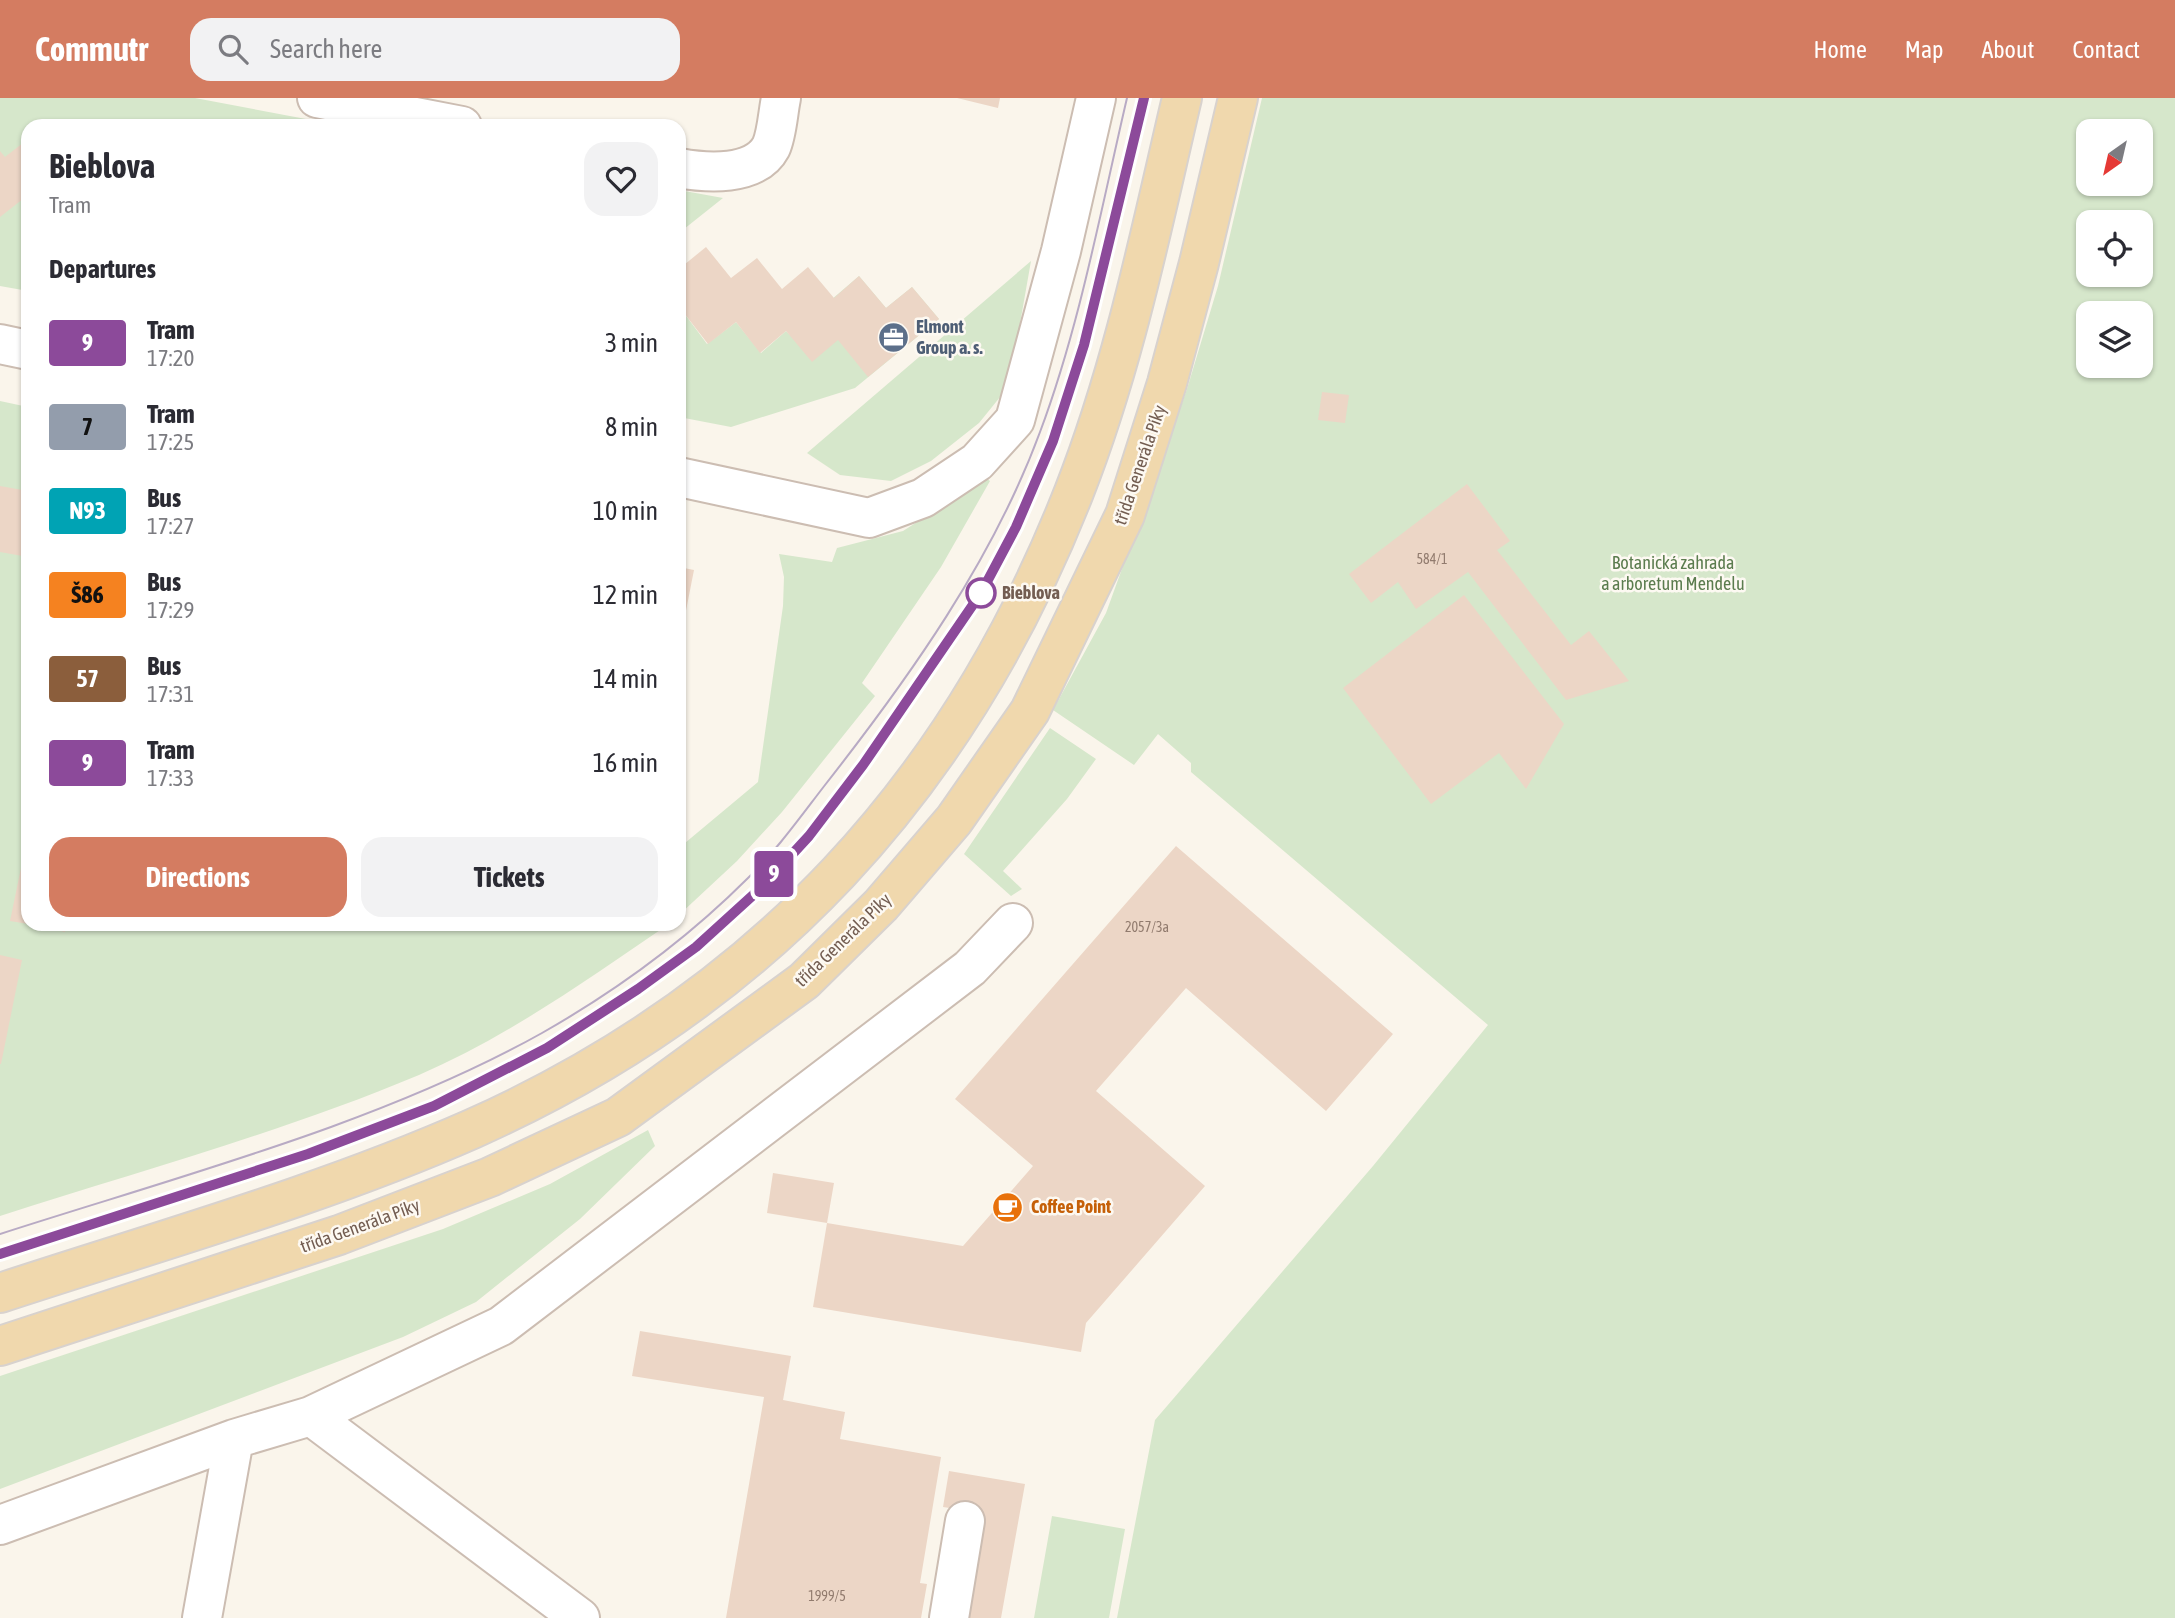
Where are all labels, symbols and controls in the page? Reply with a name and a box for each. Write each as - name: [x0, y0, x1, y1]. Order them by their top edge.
- search box: [190, 18, 680, 81]
- text: Commutr: [35, 30, 148, 68]
- icon: search: [214, 30, 252, 68]
- text: Search here: [270, 34, 382, 64]
- text: Home: [1813, 36, 1867, 63]
- text: Map: [1905, 36, 1943, 63]
- text: About: [1981, 36, 2034, 63]
- text: Contact: [2072, 36, 2140, 63]
- north arrow: [2076, 119, 2152, 196]
- map controls: [2076, 119, 2153, 378]
- button: heart: [584, 142, 658, 216]
- text: Bieblova: [49, 147, 155, 185]
- text: Tram: [49, 192, 91, 218]
- button: locate: [2076, 210, 2153, 287]
- text: Departures: [49, 254, 156, 284]
- button: layers: [2076, 301, 2153, 378]
- text: Tram: [147, 315, 195, 345]
- place label: Elmont Group a. s.: [916, 316, 983, 358]
- office icon: Elmont Group a. s.: [876, 320, 910, 354]
- text: 3 min: [605, 328, 658, 358]
- text: 9: [82, 329, 93, 356]
- text: 17:20: [147, 345, 194, 371]
- text: Tram: [147, 399, 195, 429]
- street label: třída Generála Píky: [1109, 402, 1170, 528]
- text: 8 min: [605, 412, 658, 442]
- text: 7: [82, 413, 93, 440]
- text: 17:25: [147, 429, 194, 455]
- text: Bus: [147, 483, 181, 513]
- text: 10 min: [593, 496, 658, 526]
- text: N93: [69, 497, 106, 524]
- text: 17:27: [147, 513, 194, 539]
- house number: 584/1: [1416, 551, 1448, 567]
- park label: Botanická zahrada a arboretum Mendelu: [1601, 552, 1745, 594]
- text: Bus: [147, 567, 181, 597]
- marker: Bieblova: [966, 578, 996, 608]
- text: 12 min: [593, 580, 658, 610]
- text: Š86: [71, 581, 104, 608]
- place label: Bieblova: [1002, 582, 1060, 603]
- text: 17:29: [147, 597, 194, 623]
- text: Bus: [147, 651, 181, 681]
- text: 14 min: [593, 664, 658, 694]
- text: 57: [76, 665, 99, 692]
- text: 17:31: [147, 681, 194, 707]
- text: Tram: [147, 735, 195, 765]
- text: 16 min: [593, 748, 658, 778]
- text: 9: [82, 749, 93, 776]
- text: 17:33: [147, 765, 194, 791]
- button: Directions: [49, 837, 347, 917]
- button: Tickets: [361, 837, 658, 917]
- line badge: 9: [751, 851, 797, 897]
- text: 9: [768, 860, 780, 887]
- street label: třída Generála Píky: [790, 889, 895, 991]
- house number: 2057/3a: [1125, 919, 1169, 935]
- cafe icon: Coffee Point: [991, 1190, 1025, 1224]
- street label: třída Generála Píky: [297, 1194, 422, 1257]
- place label: Coffee Point: [1031, 1196, 1112, 1217]
- house number: 1999/5: [808, 1588, 846, 1604]

